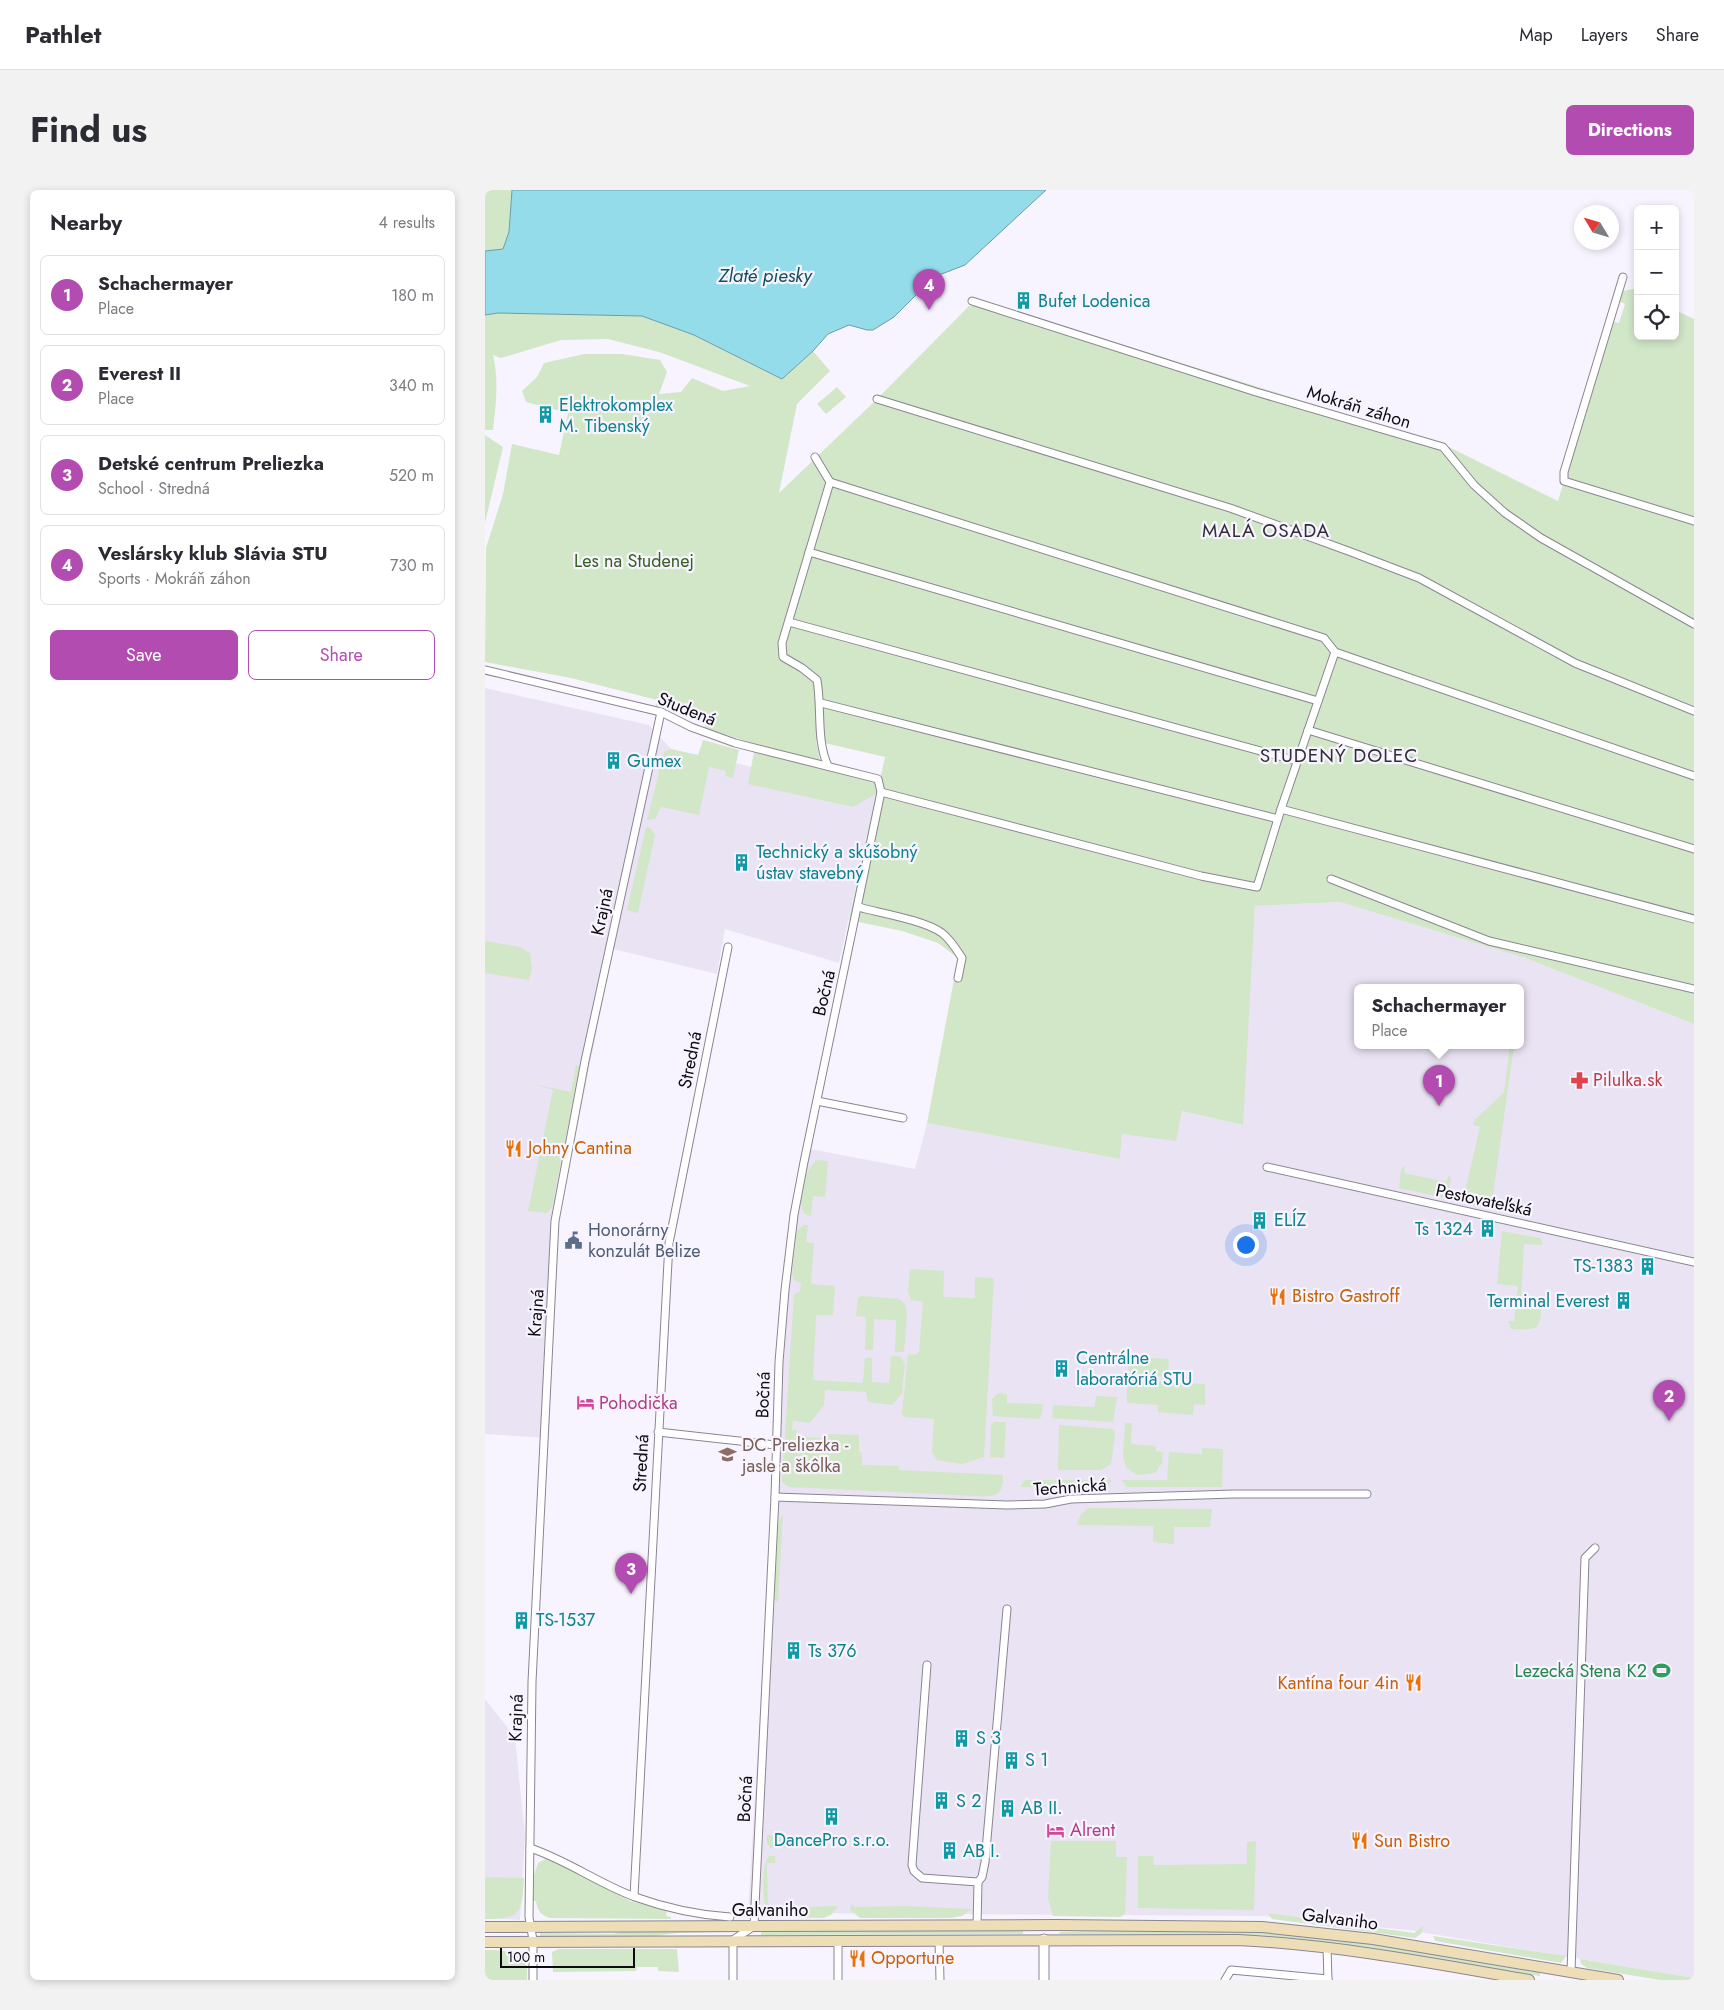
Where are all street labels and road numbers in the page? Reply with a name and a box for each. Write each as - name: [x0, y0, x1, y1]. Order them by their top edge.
- street label: Mokráň záhon: [1304, 379, 1414, 435]
- street label: Studená: [654, 685, 720, 733]
- street label: Krajná: [584, 886, 620, 938]
- street label: Bočná: [806, 967, 842, 1019]
- street label: Stredná: [672, 1029, 708, 1091]
- street label: Pestovateľská: [1433, 1177, 1535, 1223]
- street label: Krajná: [521, 1288, 551, 1338]
- street label: Bočná: [749, 1371, 777, 1419]
- street label: Stredná: [627, 1433, 655, 1493]
- street label: Technická: [1033, 1471, 1107, 1503]
- street label: Krajná: [502, 1694, 530, 1742]
- street label: Bočná: [731, 1775, 759, 1823]
- street label: Galvaniho: [732, 1897, 809, 1923]
- street label: Galvaniho: [1300, 1901, 1380, 1937]

